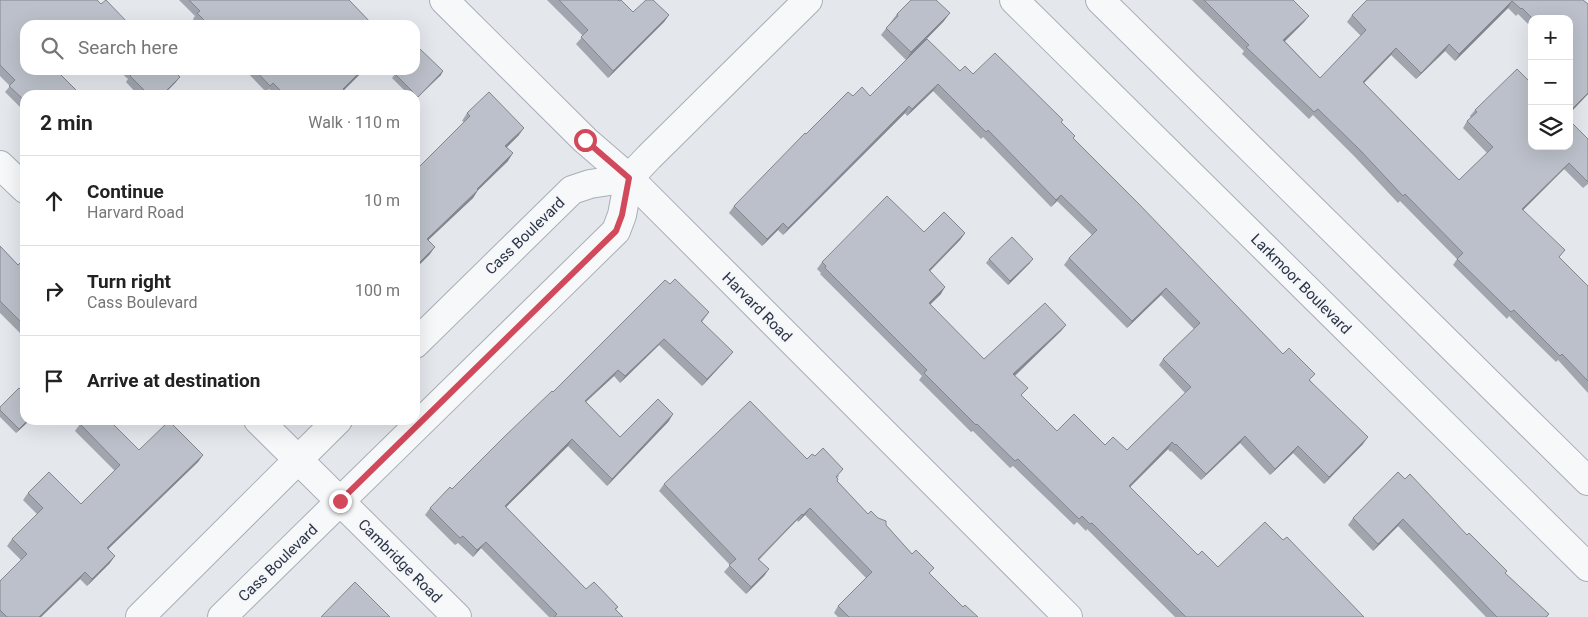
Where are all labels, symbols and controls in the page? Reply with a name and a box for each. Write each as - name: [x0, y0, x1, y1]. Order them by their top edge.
- map controls: [1528, 15, 1573, 150]
- button: +: [1528, 15, 1573, 60]
- search box: [20, 20, 420, 75]
- icon: search: [38, 34, 66, 62]
- text: Search here: [78, 36, 178, 59]
- button: −: [1528, 60, 1573, 105]
- button: layers: [1528, 105, 1573, 150]
- text: 2 min: [40, 111, 93, 135]
- text: Walk · 110 m: [308, 113, 400, 132]
- route start: [574, 129, 597, 152]
- text: Continue: [87, 180, 164, 203]
- icon: ahead: [40, 187, 68, 215]
- text: 10 m: [364, 191, 400, 210]
- street label: Cass Boulevard: [482, 194, 568, 278]
- text: Harvard Road: [87, 203, 184, 222]
- street label: Larkmoor Boulevard: [1247, 230, 1355, 338]
- street label: Harvard Road: [718, 268, 796, 346]
- text: Turn right: [87, 270, 171, 293]
- icon: right: [40, 277, 68, 305]
- text: 100 m: [355, 281, 400, 300]
- text: Cass Boulevard: [87, 293, 197, 312]
- icon: arrive: [40, 367, 68, 395]
- text: Arrive at destination: [87, 369, 260, 392]
- route end: [329, 490, 352, 513]
- street label: Cambridge Road: [354, 515, 446, 607]
- street label: Cass Boulevard: [235, 521, 321, 605]

